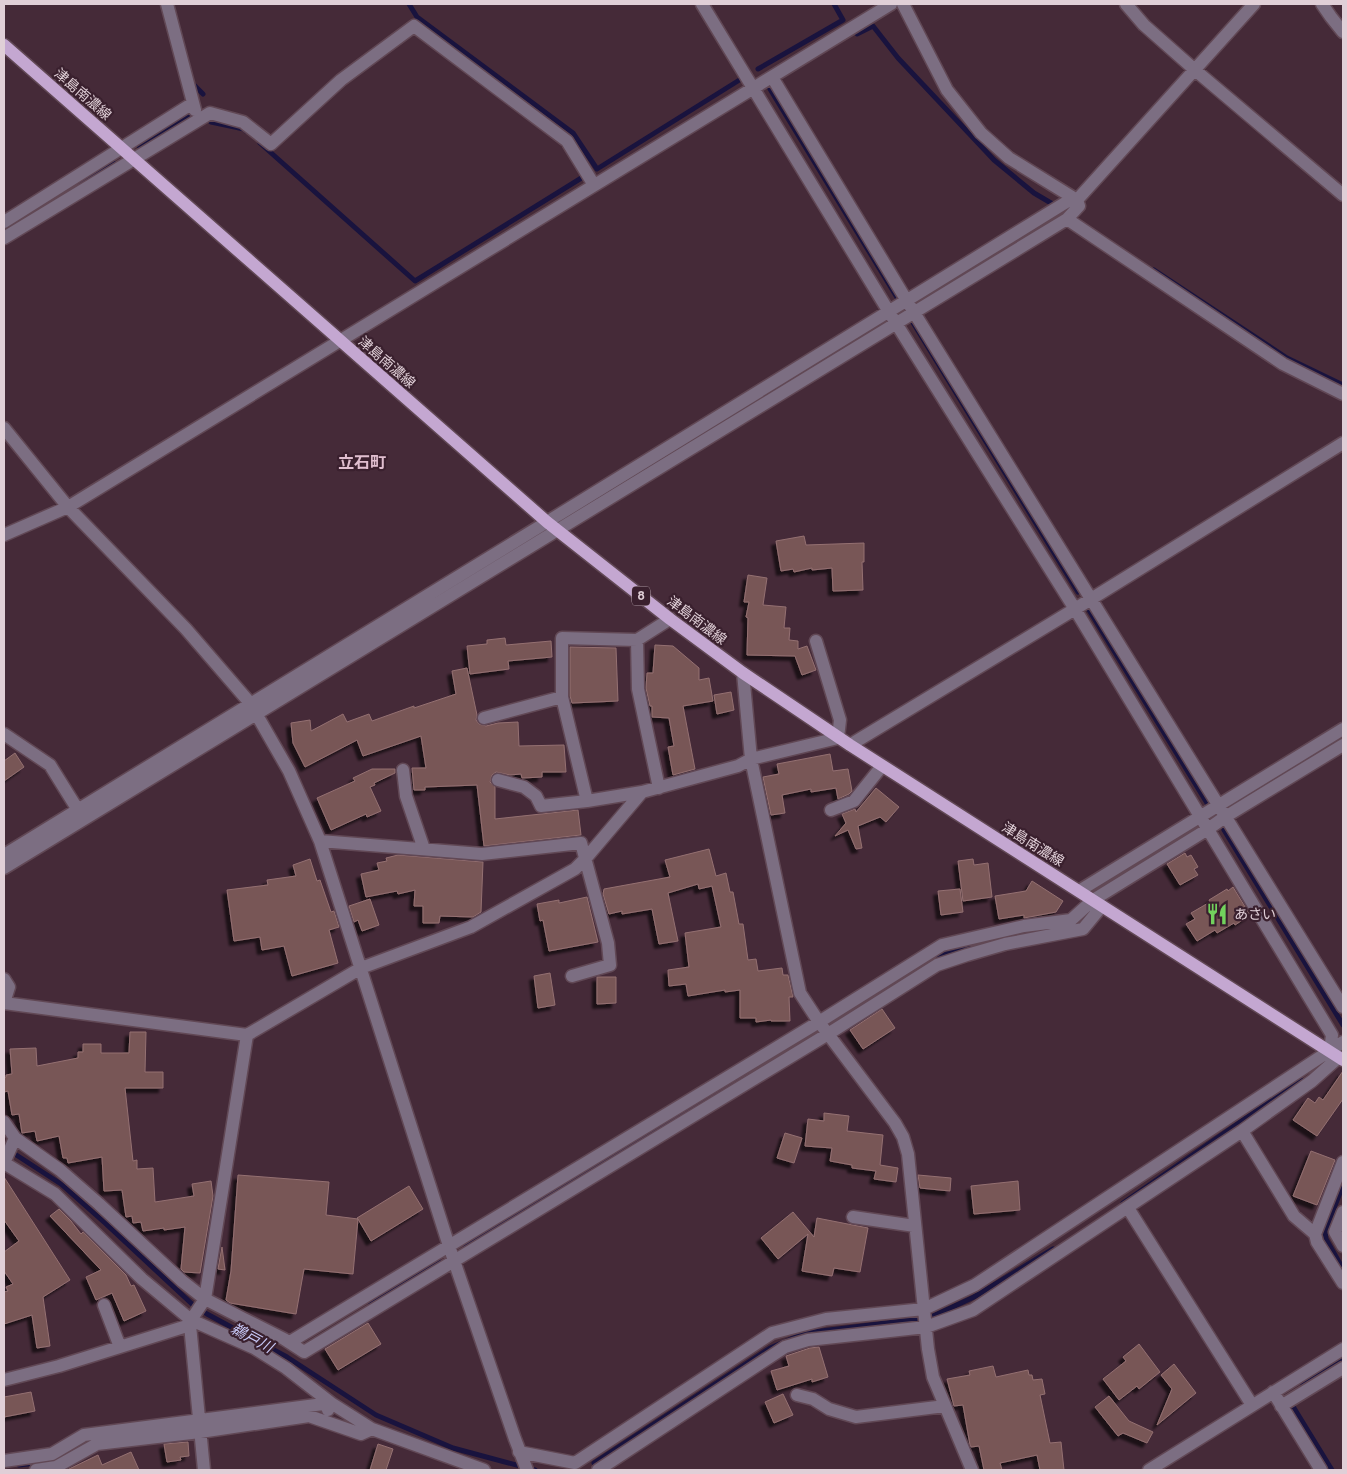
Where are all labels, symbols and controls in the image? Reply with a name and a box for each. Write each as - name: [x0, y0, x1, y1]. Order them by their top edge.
- street label: 津島南濃線: [51, 65, 115, 123]
- street label: 津島南濃線: [355, 333, 419, 391]
- district label: 立石町: [338, 453, 386, 472]
- road number: 8: [632, 586, 650, 606]
- street label: 津島南濃線: [664, 593, 730, 647]
- street label: 津島南濃線: [999, 819, 1067, 869]
- restaurant icon: あさい: [1204, 901, 1230, 927]
- place label: あさい: [1234, 906, 1276, 922]
- water label: 鵜戸川: [228, 1319, 278, 1357]

